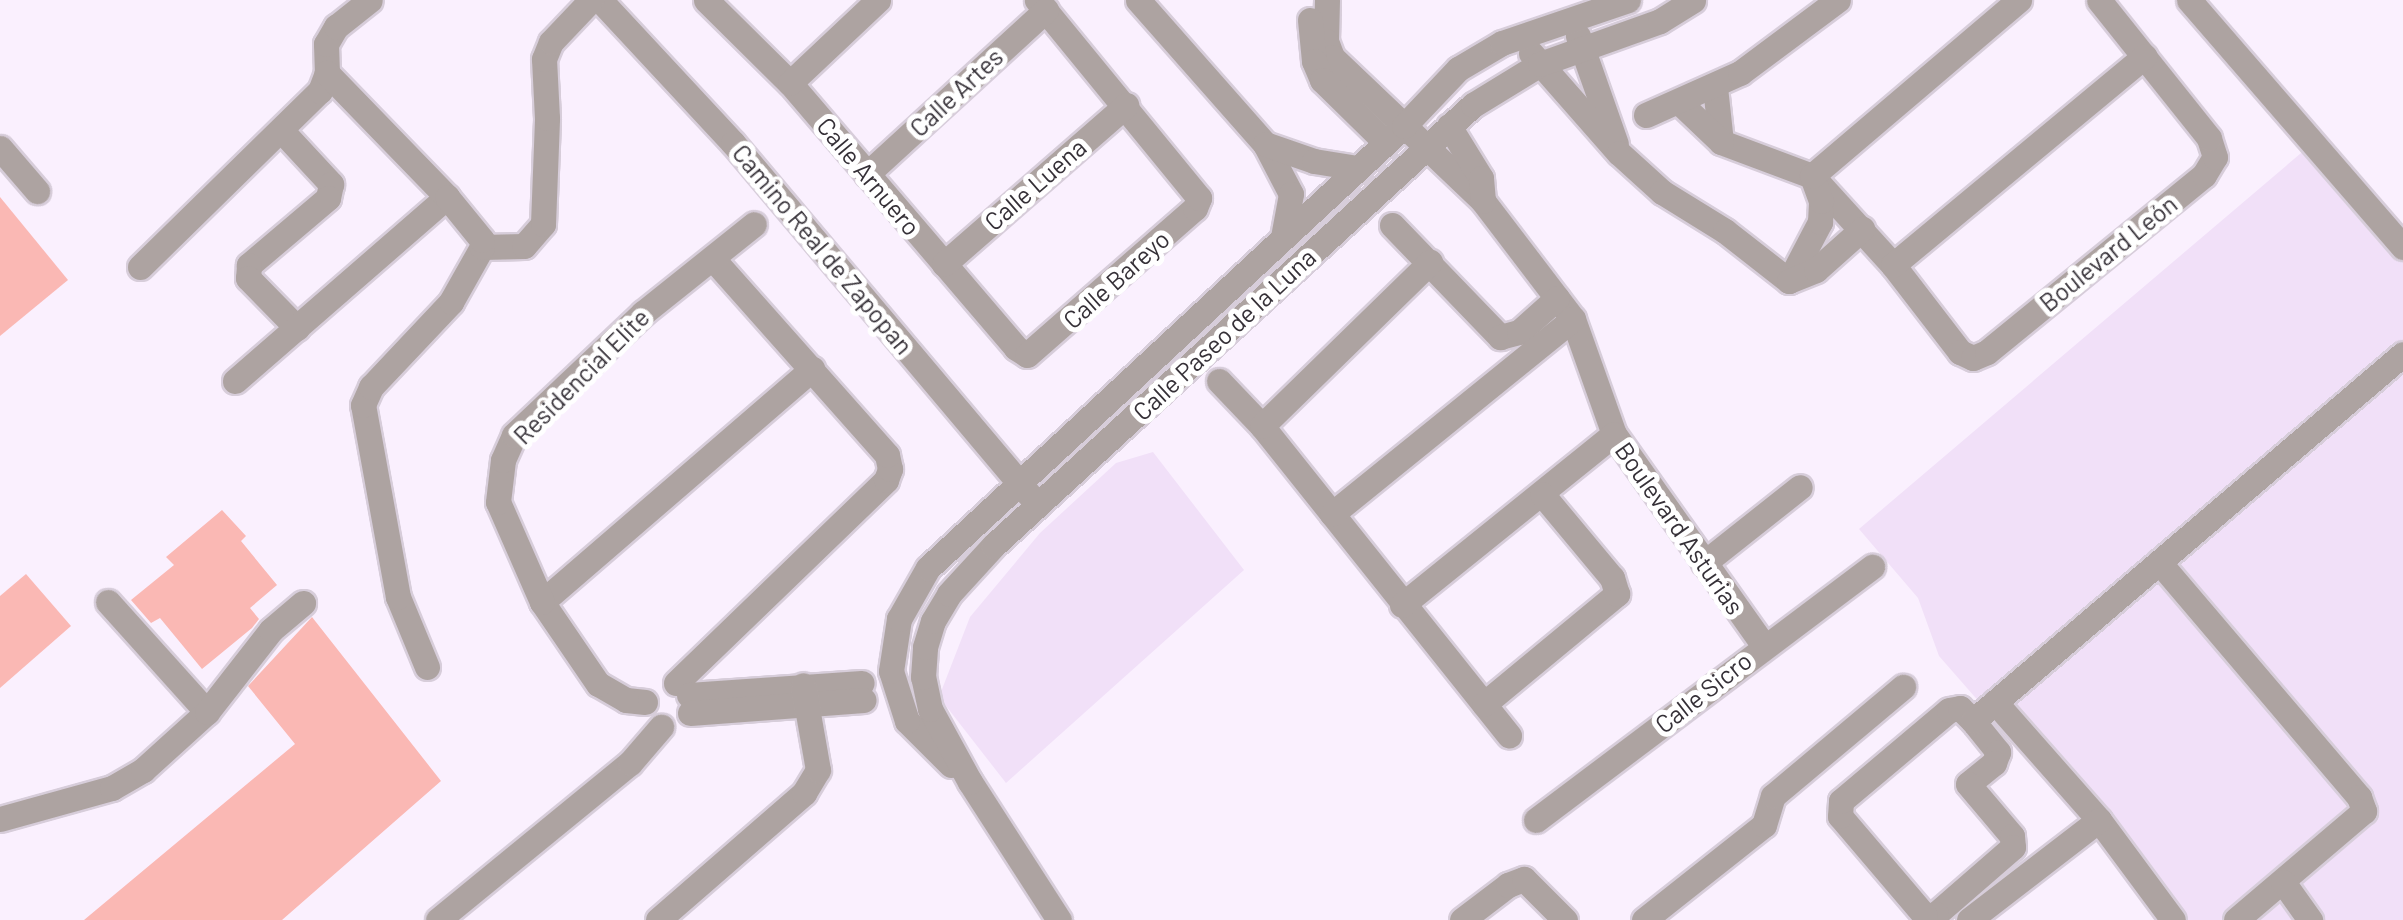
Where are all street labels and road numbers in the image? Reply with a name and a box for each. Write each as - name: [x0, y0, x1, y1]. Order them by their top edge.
- street label: Calle Artes: [903, 41, 1009, 143]
- street label: Calle Arnuero: [811, 111, 927, 241]
- street label: Calle Luena: [978, 132, 1092, 236]
- street label: Camino Real de Zapopan: [727, 138, 919, 360]
- street label: Boulevard León: [2033, 189, 2183, 317]
- street label: Calle Bareyo: [1057, 223, 1175, 335]
- street label: Calle Paseo de la Luna: [1127, 242, 1321, 426]
- street label: Residencial Elite: [507, 302, 655, 450]
- street label: Boulevard Asturias: [1609, 436, 1751, 620]
- street label: Calle Sicro: [1649, 645, 1757, 739]

